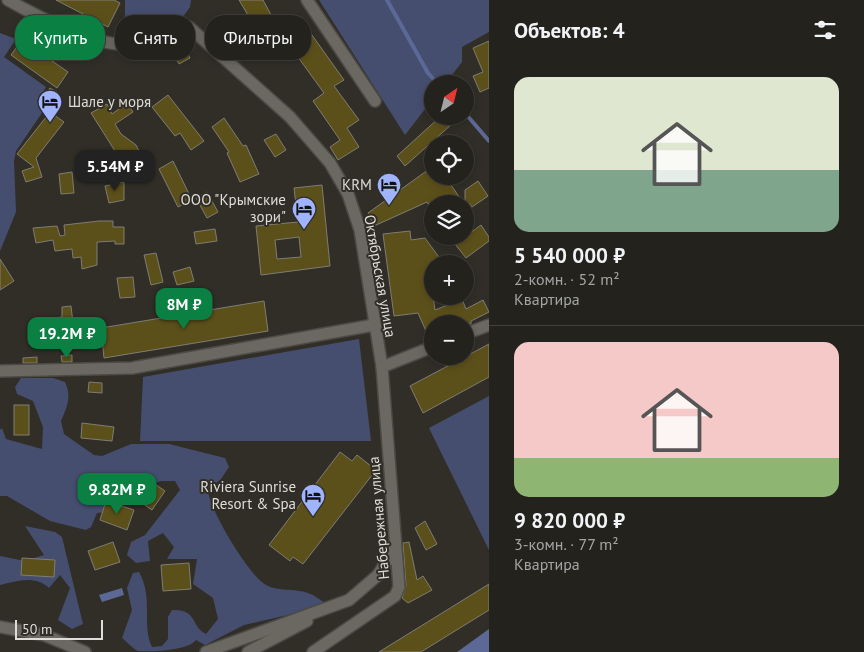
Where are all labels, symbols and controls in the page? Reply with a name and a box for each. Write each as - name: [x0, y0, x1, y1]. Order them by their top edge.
- chip: Купить: [15, 15, 105, 60]
- chip: Снять: [115, 15, 195, 60]
- chip: Фильтры: [205, 15, 311, 60]
- icon: filters: [811, 16, 839, 44]
- text: Объектов: 4: [514, 17, 625, 44]
- north arrow: [424, 75, 474, 125]
- map controls: [424, 75, 474, 365]
- hotel icon: Шале у моря: [37, 89, 63, 123]
- place label: Шале у моря: [68, 92, 151, 111]
- icon: home: [632, 109, 722, 199]
- button: locate: [424, 135, 474, 185]
- pin: 5.54M ₽: [69, 150, 161, 192]
- text: 5.54M ₽: [86, 156, 144, 176]
- hotel icon: KRM: [376, 172, 402, 206]
- place label: KRM: [342, 175, 372, 194]
- place label: ООО "Крымские зори": [181, 190, 286, 226]
- button: layers: [424, 195, 474, 245]
- hotel icon: ООО "Крымские зори": [291, 196, 317, 230]
- street label: Октябрьская улица: [360, 213, 401, 339]
- text: 5 540 000 ₽: [514, 242, 625, 269]
- button: +: [424, 255, 474, 305]
- text: 2-комн. · 52 m²: [514, 269, 620, 289]
- pin: 8M ₽: [154, 288, 214, 330]
- text: Квартира: [514, 289, 580, 309]
- text: 8M ₽: [167, 294, 202, 314]
- button: −: [424, 315, 474, 365]
- pin: 19.2M ₽: [21, 316, 113, 359]
- text: 19.2M ₽: [38, 323, 96, 343]
- icon: home: [632, 375, 722, 465]
- street label: Набережная улица: [364, 456, 393, 580]
- pin: 9.82M ₽: [71, 472, 163, 515]
- place label: Riviera Sunrise Resort & Spa: [200, 477, 296, 513]
- text: 9.82M ₽: [88, 479, 146, 499]
- hotel icon: Riviera Sunrise Resort & Spa: [300, 483, 326, 517]
- text: 9 820 000 ₽: [514, 507, 625, 534]
- text: 3-комн. · 77 m²: [514, 534, 619, 554]
- text: Квартира: [514, 554, 580, 574]
- scale bar: [15, 617, 102, 640]
- text: 50 m: [22, 620, 52, 638]

